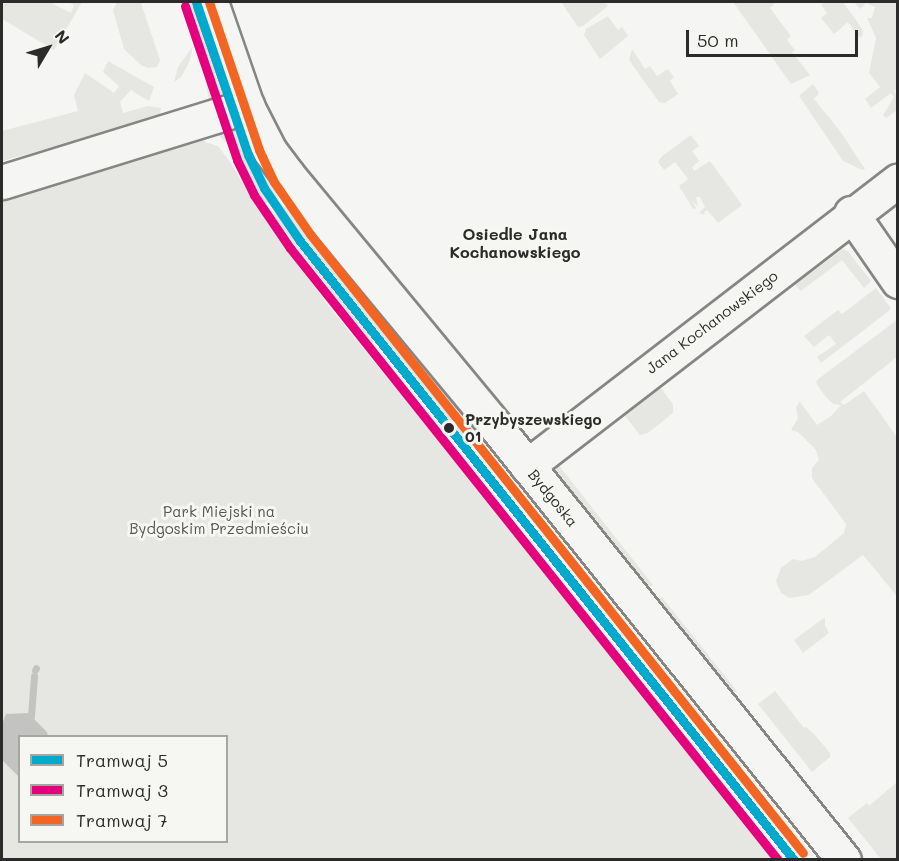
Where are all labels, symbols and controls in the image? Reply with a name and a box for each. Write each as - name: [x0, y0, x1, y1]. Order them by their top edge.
- north arrow: [18, 18, 78, 78]
- scale bar: [689, 18, 862, 56]
- text: N: [51, 25, 75, 48]
- text: 50 m: [697, 28, 739, 52]
- district label: Osiedle Jana Kochanowskiego: [449, 224, 581, 262]
- street label: Jana Kochanowskiego: [643, 267, 781, 377]
- place label: Przybyszewskiego 01: [465, 410, 602, 445]
- marker: Przybyszewskiego 01: [438, 417, 460, 439]
- street label: Bydgoska: [524, 466, 582, 530]
- park label: Park Miejski na Bydgoskim Przedmieściu: [129, 502, 309, 537]
- legend: [18, 735, 228, 843]
- text: Tramwaj 5: [76, 748, 168, 772]
- text: Tramwaj 3: [76, 778, 168, 802]
- text: Tramwaj 7: [76, 808, 168, 832]

